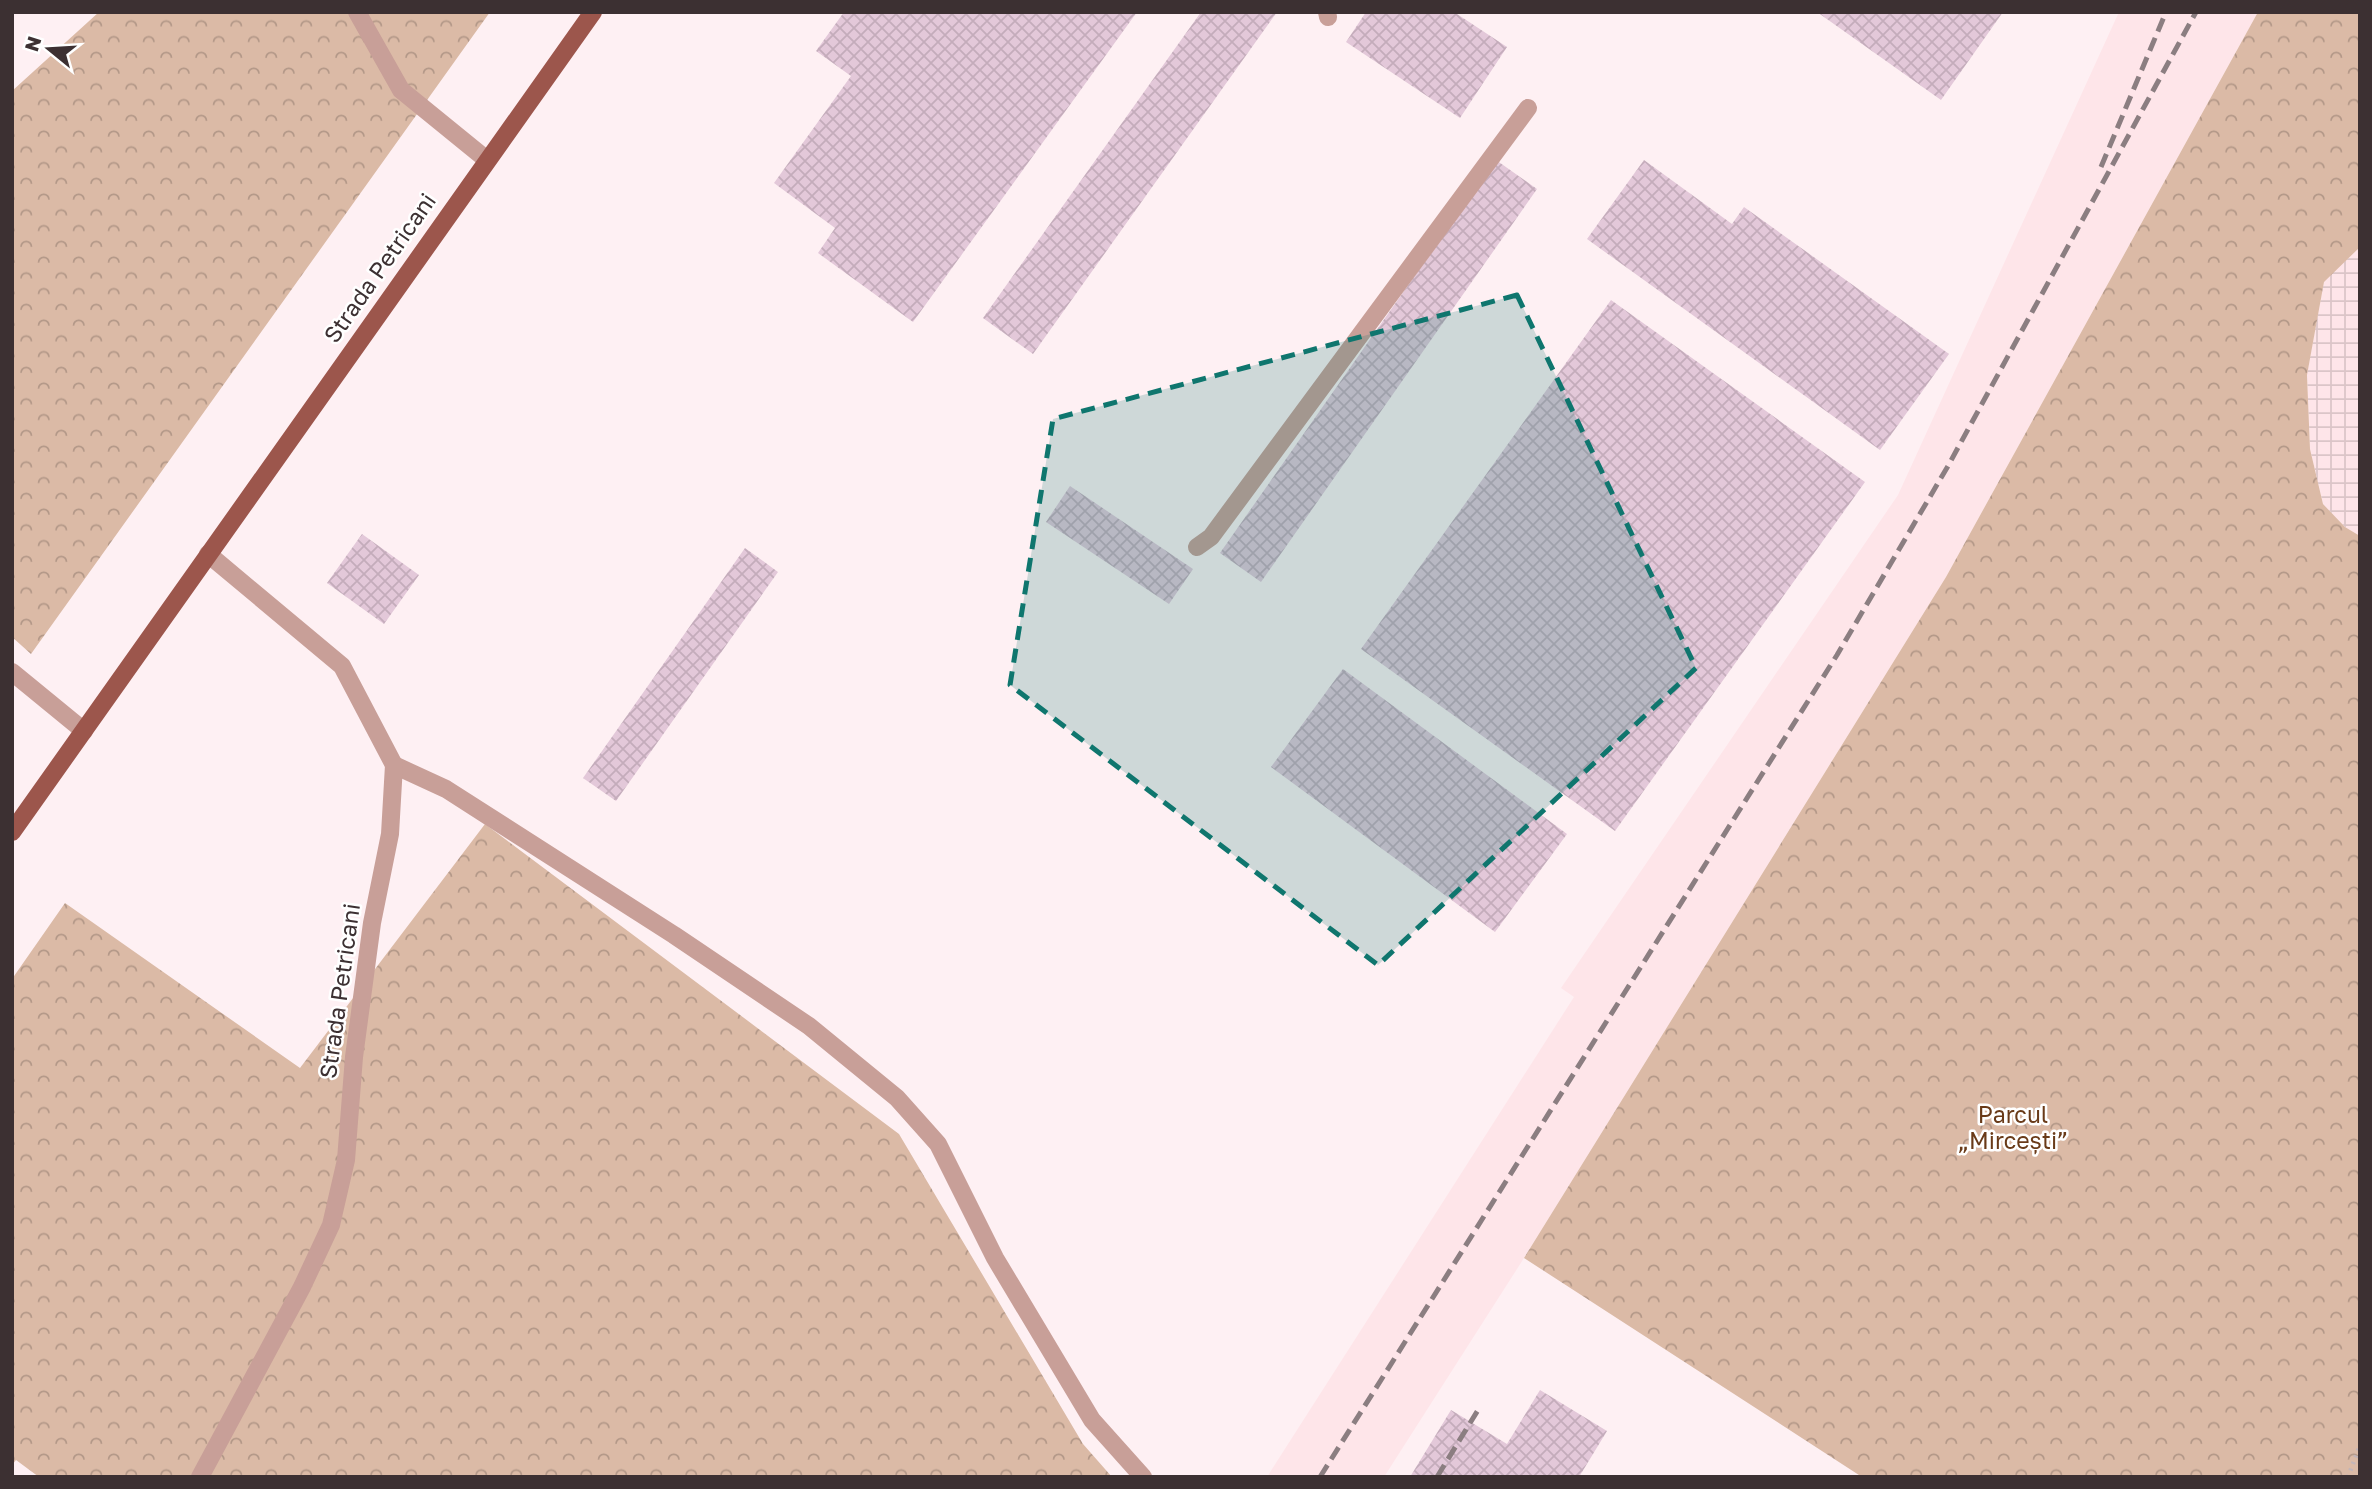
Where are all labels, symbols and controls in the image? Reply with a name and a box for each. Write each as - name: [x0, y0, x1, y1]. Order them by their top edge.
- north arrow: [14, 14, 84, 84]
- text: N: [19, 33, 46, 54]
- street label: Strada Petricani: [317, 187, 441, 348]
- street label: Strada Petricani: [313, 902, 365, 1080]
- park label: Parcul „Mircești”: [1958, 1100, 2068, 1155]

